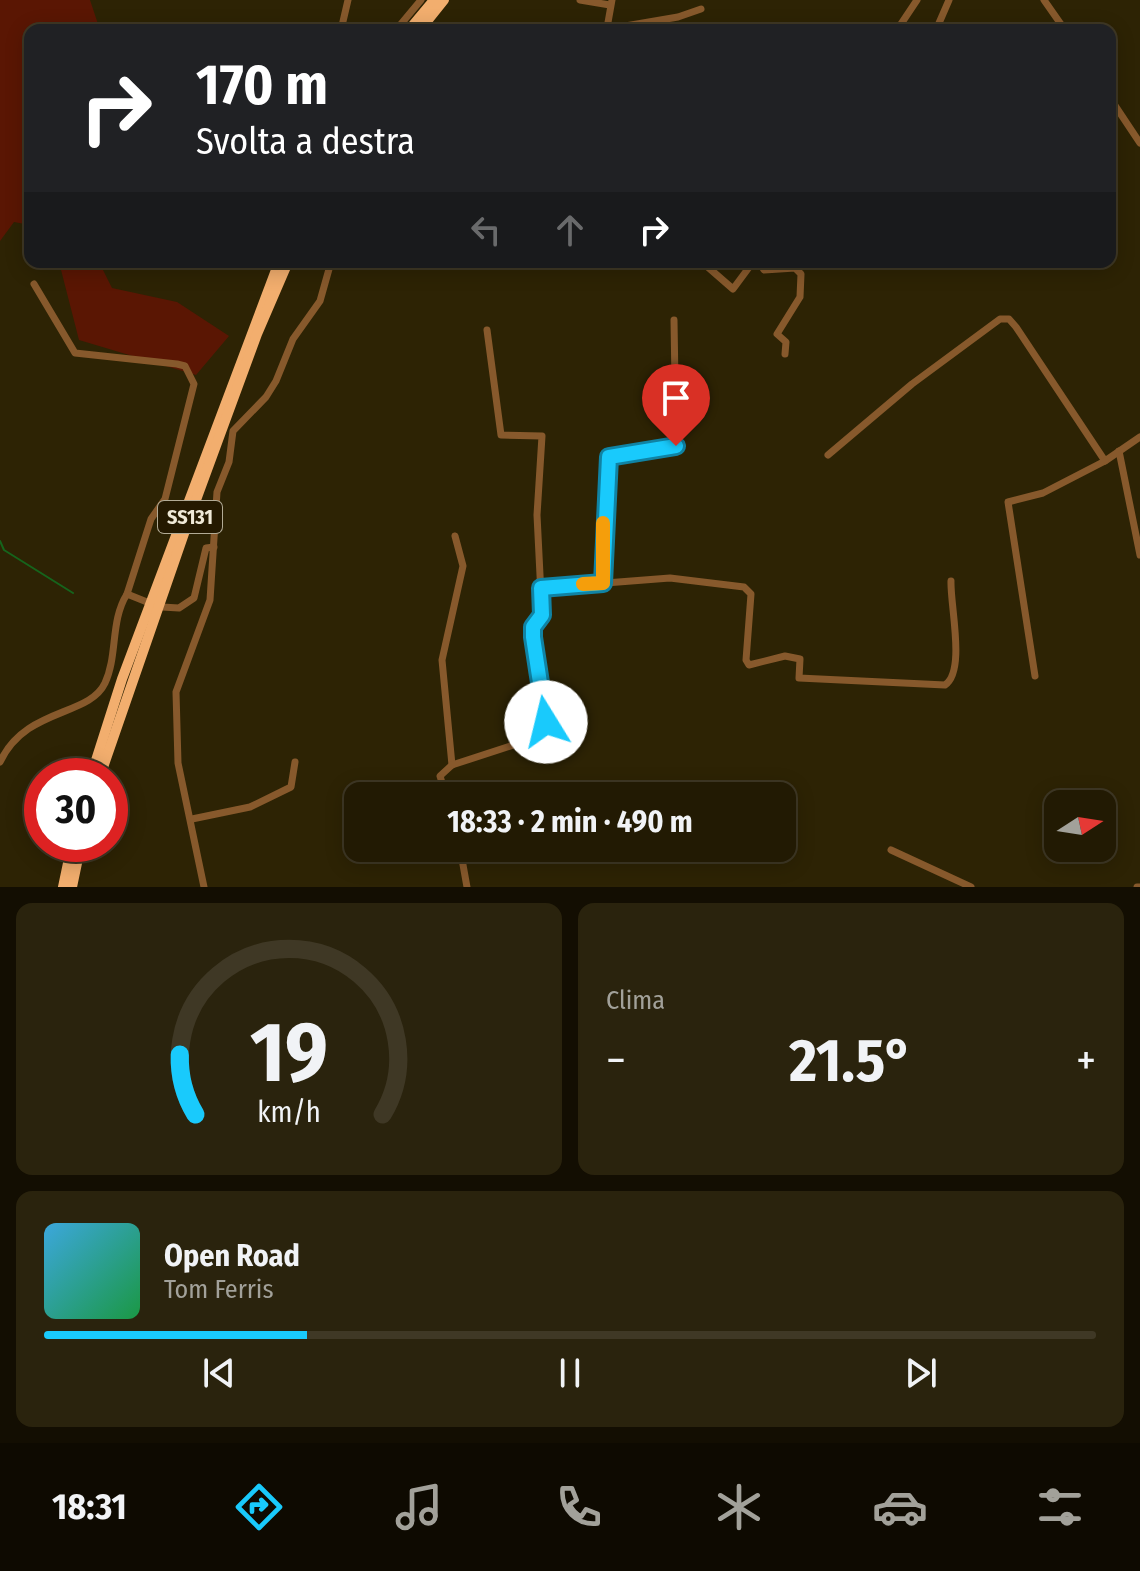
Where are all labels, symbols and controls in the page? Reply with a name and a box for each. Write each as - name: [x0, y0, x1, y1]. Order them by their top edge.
- text: 170 m: [196, 52, 328, 119]
- icon: right: [64, 56, 168, 160]
- text: Svolta a destra: [196, 120, 415, 164]
- icon: left: [464, 208, 508, 252]
- icon: ahead: [548, 208, 592, 252]
- icon: right: [632, 208, 676, 252]
- pin: [642, 364, 710, 446]
- icon: arrive: [654, 376, 698, 420]
- road number: SS131: [158, 501, 222, 533]
- position arrow: [504, 680, 588, 764]
- speed limit sign: 30: [24, 758, 128, 862]
- north arrow: [1044, 790, 1116, 862]
- map controls: [1044, 790, 1116, 862]
- text: 18:33 · 2 min · 490 m: [447, 804, 693, 840]
- text: Clima: [606, 985, 665, 1016]
- text: 19: [250, 1003, 328, 1103]
- text: 21.5°: [789, 1025, 913, 1097]
- text: −: [606, 1034, 626, 1087]
- text: +: [1076, 1034, 1096, 1087]
- text: km/h: [257, 1095, 321, 1130]
- text: Open Road: [164, 1238, 300, 1274]
- text: Tom Ferris: [164, 1274, 274, 1305]
- icon: previous: [197, 1351, 241, 1395]
- icon: pause: [548, 1351, 592, 1395]
- icon: next: [899, 1351, 943, 1395]
- icon: directions: [231, 1479, 287, 1535]
- icon: music: [391, 1479, 447, 1535]
- icon: phone: [551, 1479, 607, 1535]
- icon: climate: [711, 1479, 767, 1535]
- icon: car: [872, 1479, 928, 1535]
- icon: filters: [1032, 1479, 1088, 1535]
- text: 18:31: [52, 1485, 127, 1529]

